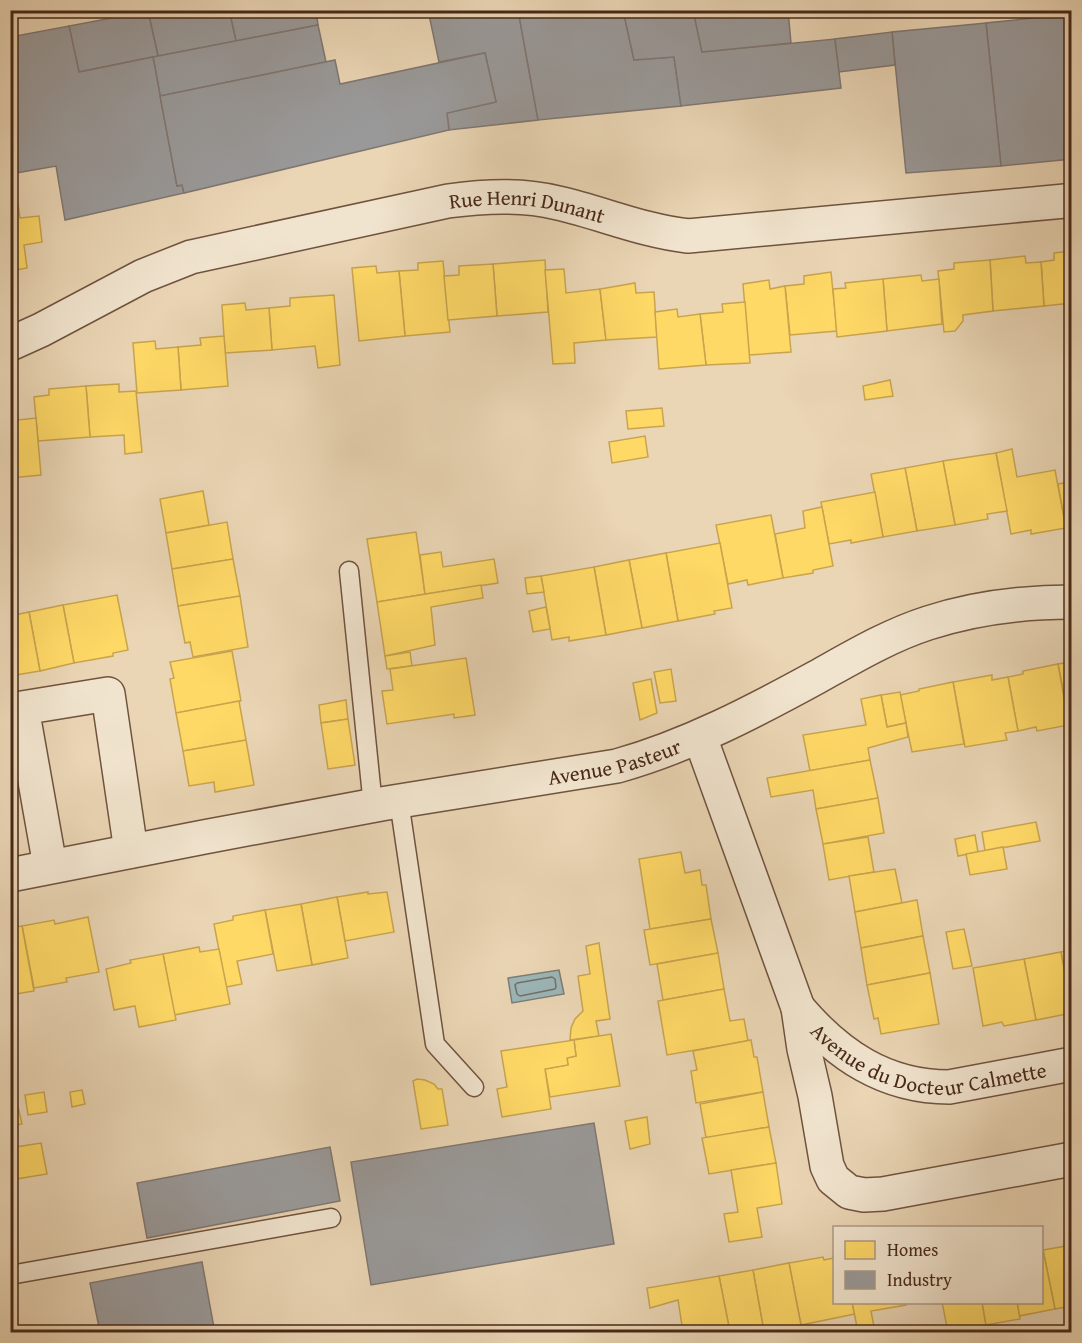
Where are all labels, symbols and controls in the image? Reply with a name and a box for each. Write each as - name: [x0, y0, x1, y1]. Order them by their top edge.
- street label: Rue Henri Dunant: [447, 181, 609, 231]
- street label: Avenue Pasteur: [546, 730, 686, 792]
- street label: Avenue du Docteur Calmette: [804, 1015, 1049, 1103]
- legend: [833, 1226, 1043, 1304]
- text: Homes: [887, 1236, 938, 1263]
- text: Industry: [887, 1266, 952, 1293]

